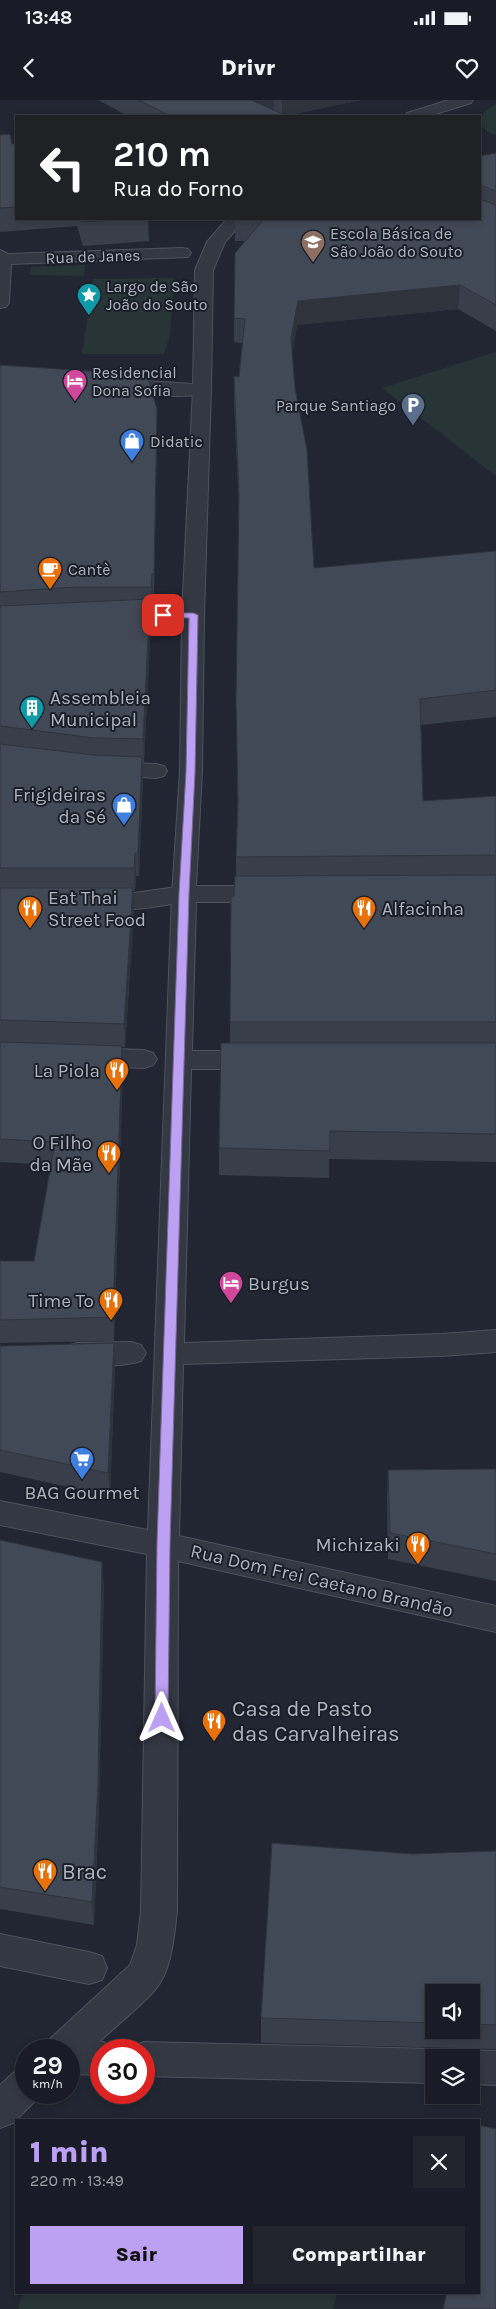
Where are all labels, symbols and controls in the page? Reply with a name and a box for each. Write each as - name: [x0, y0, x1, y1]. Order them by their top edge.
- text: 13:48: [25, 7, 72, 29]
- icon: back: [15, 54, 43, 82]
- icon: heart: [453, 54, 481, 82]
- text: Drivr: [221, 55, 275, 81]
- text: 210 m: [113, 134, 211, 175]
- icon: left: [30, 135, 95, 200]
- text: Rua do Forno: [113, 176, 244, 202]
- place label: Escola Básica de São João do Souto: [330, 224, 462, 261]
- school or university icon: Escola Básica de São João do Souto: [300, 229, 326, 263]
- street label: Rua de Janes: [45, 245, 141, 268]
- place label: Largo de São João do Souto: [106, 277, 207, 314]
- place icon: Largo de São João do Souto: [76, 282, 102, 316]
- place label: Residencial Dona Sofia: [92, 363, 177, 400]
- hotel icon: Residencial Dona Sofia: [62, 368, 88, 402]
- parking icon: Parque Santiago: [400, 392, 426, 426]
- place label: Parque Santiago: [276, 396, 396, 415]
- shop icon: Didatic: [119, 428, 145, 462]
- place label: Didatic: [150, 432, 203, 451]
- cafe icon: Cantè: [37, 556, 63, 590]
- place label: Cantè: [68, 560, 111, 579]
- pin: [142, 594, 184, 636]
- icon: arrive: [149, 601, 177, 629]
- place label: Assembleia Municipal: [50, 687, 151, 731]
- building icon: Assembleia Municipal: [19, 695, 45, 729]
- place label: Frigideiras da Sé: [13, 784, 106, 828]
- shop icon: Frigideiras da Sé: [111, 792, 137, 826]
- place label: Eat Thai Street Food: [48, 887, 146, 931]
- restaurant icon: Eat Thai Street Food: [17, 895, 43, 929]
- restaurant icon: Alfacinha: [351, 895, 377, 929]
- place label: Alfacinha: [382, 898, 464, 920]
- restaurant icon: La Piola: [104, 1057, 130, 1091]
- place label: La Piola: [34, 1060, 100, 1082]
- place label: O Filho da Mãe: [29, 1132, 92, 1176]
- restaurant icon: O Filho da Mãe: [96, 1140, 122, 1174]
- hotel icon: Burgus: [218, 1270, 244, 1304]
- place label: Burgus: [248, 1273, 310, 1295]
- restaurant icon: Time To: [98, 1287, 124, 1321]
- place label: Time To: [28, 1290, 94, 1312]
- supermarket icon: BAG Gourmet: [69, 1446, 95, 1480]
- place label: BAG Gourmet: [24, 1482, 140, 1504]
- restaurant icon: Michizaki: [405, 1531, 431, 1565]
- place label: Michizaki: [315, 1534, 400, 1556]
- street label: Rua Dom Frei Caetano Brandão: [188, 1540, 455, 1622]
- position arrow: [135, 1691, 187, 1743]
- place label: Casa de Pasto das Carvalheiras: [232, 1696, 400, 1747]
- restaurant icon: Casa de Pasto das Carvalheiras: [201, 1708, 227, 1742]
- restaurant icon: Brac: [32, 1858, 58, 1892]
- place label: Brac: [62, 1859, 107, 1885]
- map controls: [425, 1984, 480, 2104]
- button: sound: [425, 1984, 480, 2039]
- speed limit sign: 30: [90, 2039, 155, 2104]
- button: layers: [425, 2049, 480, 2104]
- text: 29: [32, 2051, 63, 2080]
- text: km/h: [32, 2077, 63, 2091]
- text: 1 min: [30, 2134, 109, 2170]
- button: close: [413, 2136, 465, 2188]
- text: 220 m · 13:49: [30, 2171, 124, 2190]
- button: Sair: [30, 2226, 243, 2284]
- button: Compartilhar: [253, 2226, 465, 2284]

